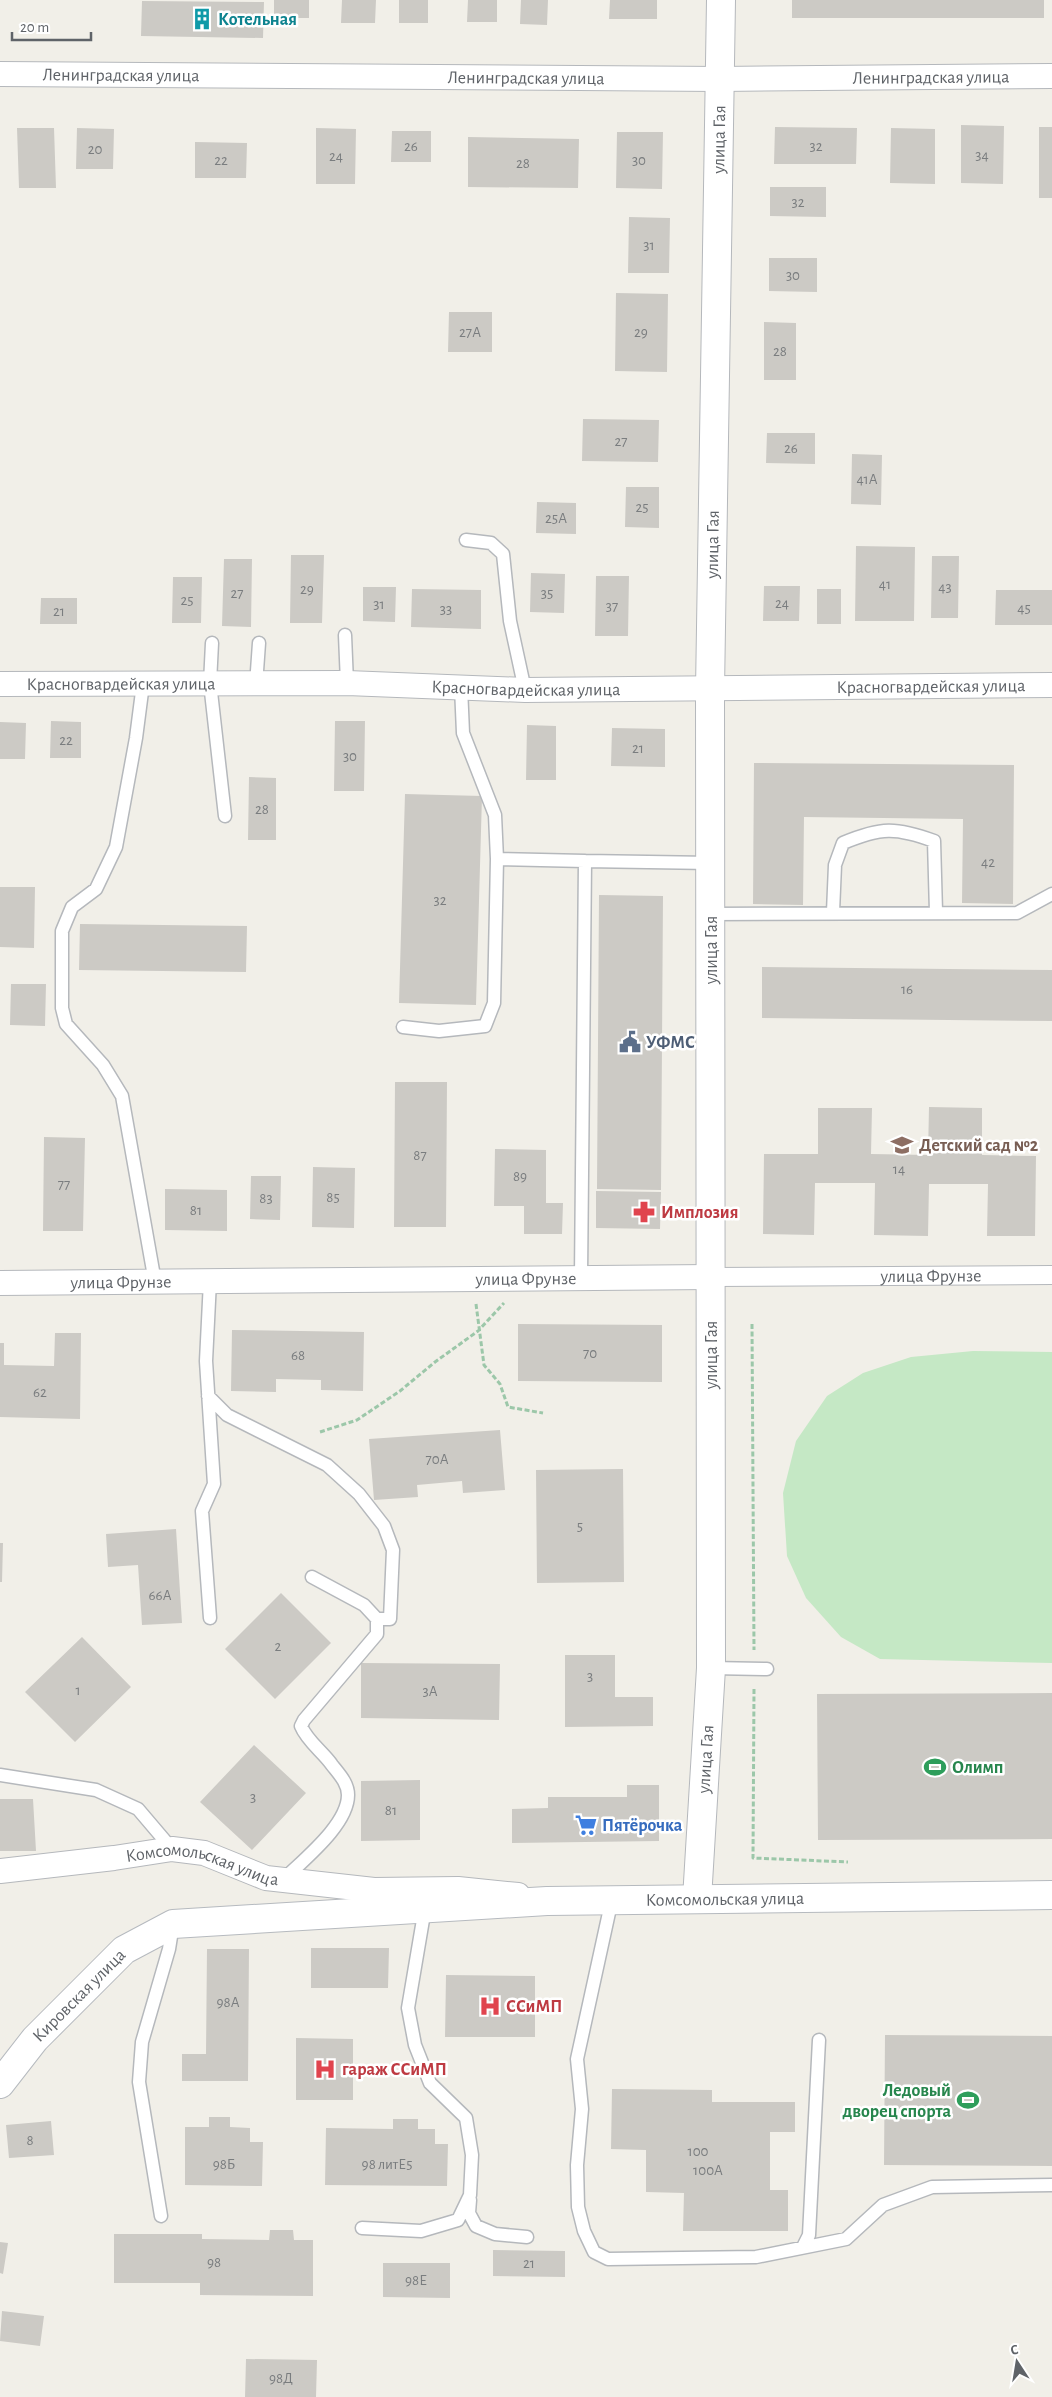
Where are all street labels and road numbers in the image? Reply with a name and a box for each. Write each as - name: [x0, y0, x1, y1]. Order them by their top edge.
- street label: Ленинградская улица: [42, 66, 200, 85]
- street label: Ленинградская улица: [852, 68, 1010, 88]
- street label: Ленинградская улица: [447, 69, 605, 88]
- street label: улица Гая: [710, 105, 729, 175]
- street label: улица Гая: [704, 510, 723, 580]
- street label: Красногвардейская улица: [27, 675, 216, 694]
- street label: Красногвардейская улица: [836, 677, 1025, 697]
- street label: Красногвардейская улица: [431, 678, 620, 700]
- street label: улица Гая: [703, 916, 721, 985]
- street label: улица Фрунзе: [879, 1267, 982, 1286]
- street label: улица Фрунзе: [474, 1270, 577, 1289]
- street label: улица Фрунзе: [69, 1274, 172, 1292]
- street label: улица Гая: [703, 1321, 721, 1390]
- street label: улица Гая: [695, 1725, 718, 1795]
- street label: Комсомольская улица: [125, 1841, 279, 1889]
- street label: Комсомольская улица: [646, 1890, 804, 1910]
- street label: Кировская улица: [30, 1946, 129, 2046]

